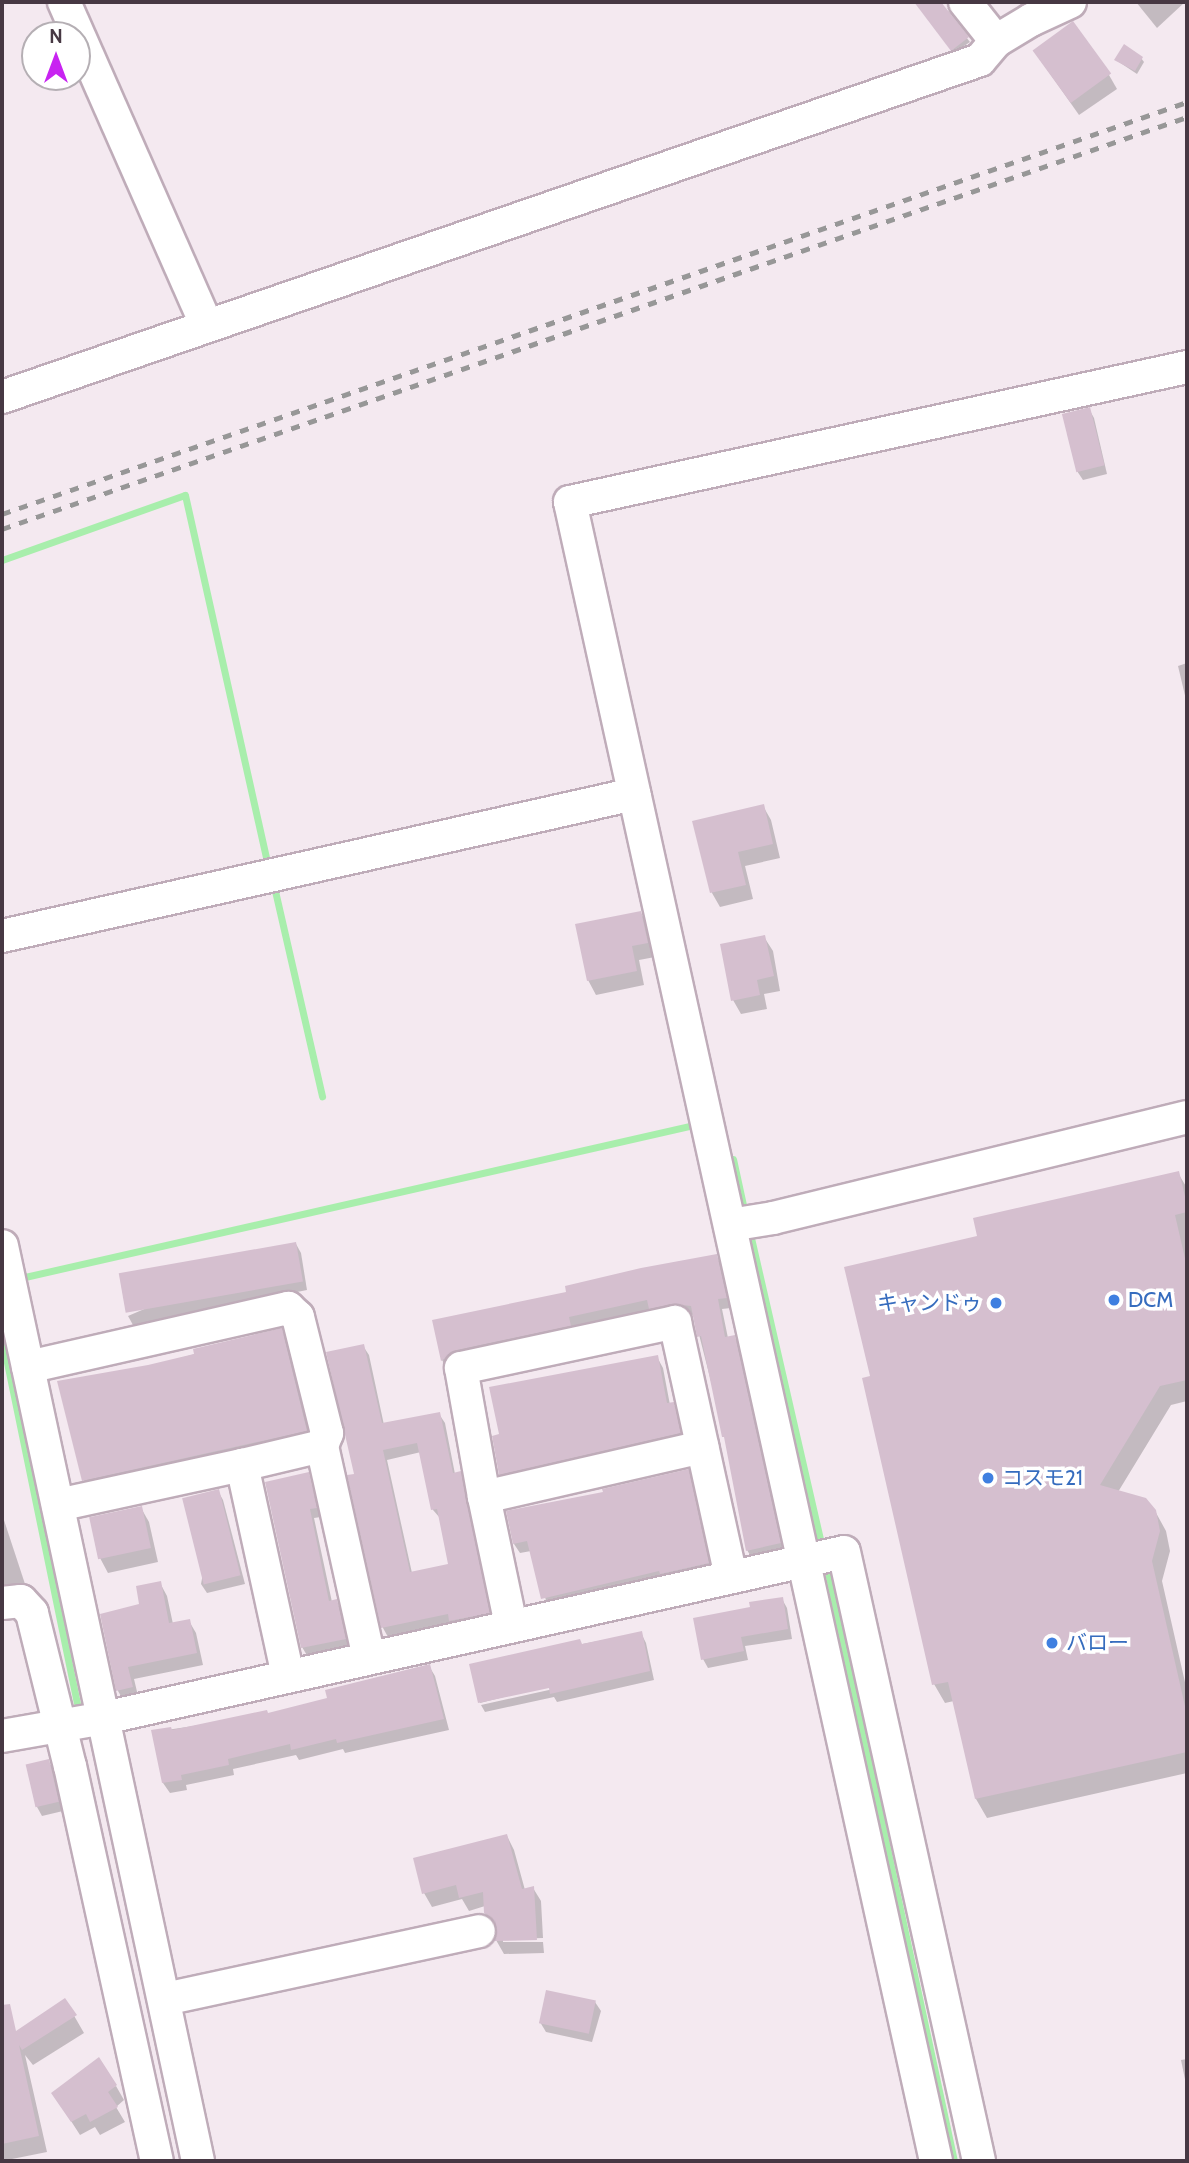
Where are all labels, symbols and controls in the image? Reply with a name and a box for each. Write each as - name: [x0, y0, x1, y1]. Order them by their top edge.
- north arrow: [21, 21, 91, 91]
- text: N: [49, 25, 63, 48]
- place label: DCM: [1128, 1287, 1173, 1313]
- place label: キャンドゥ: [877, 1290, 982, 1316]
- marker: DCM: [1106, 1292, 1122, 1308]
- marker: キャンドゥ: [988, 1295, 1004, 1311]
- place label: コスモ21: [1002, 1465, 1083, 1491]
- marker: コスモ21: [980, 1470, 996, 1486]
- place label: バロー: [1066, 1630, 1129, 1656]
- marker: バロー: [1044, 1635, 1060, 1651]

